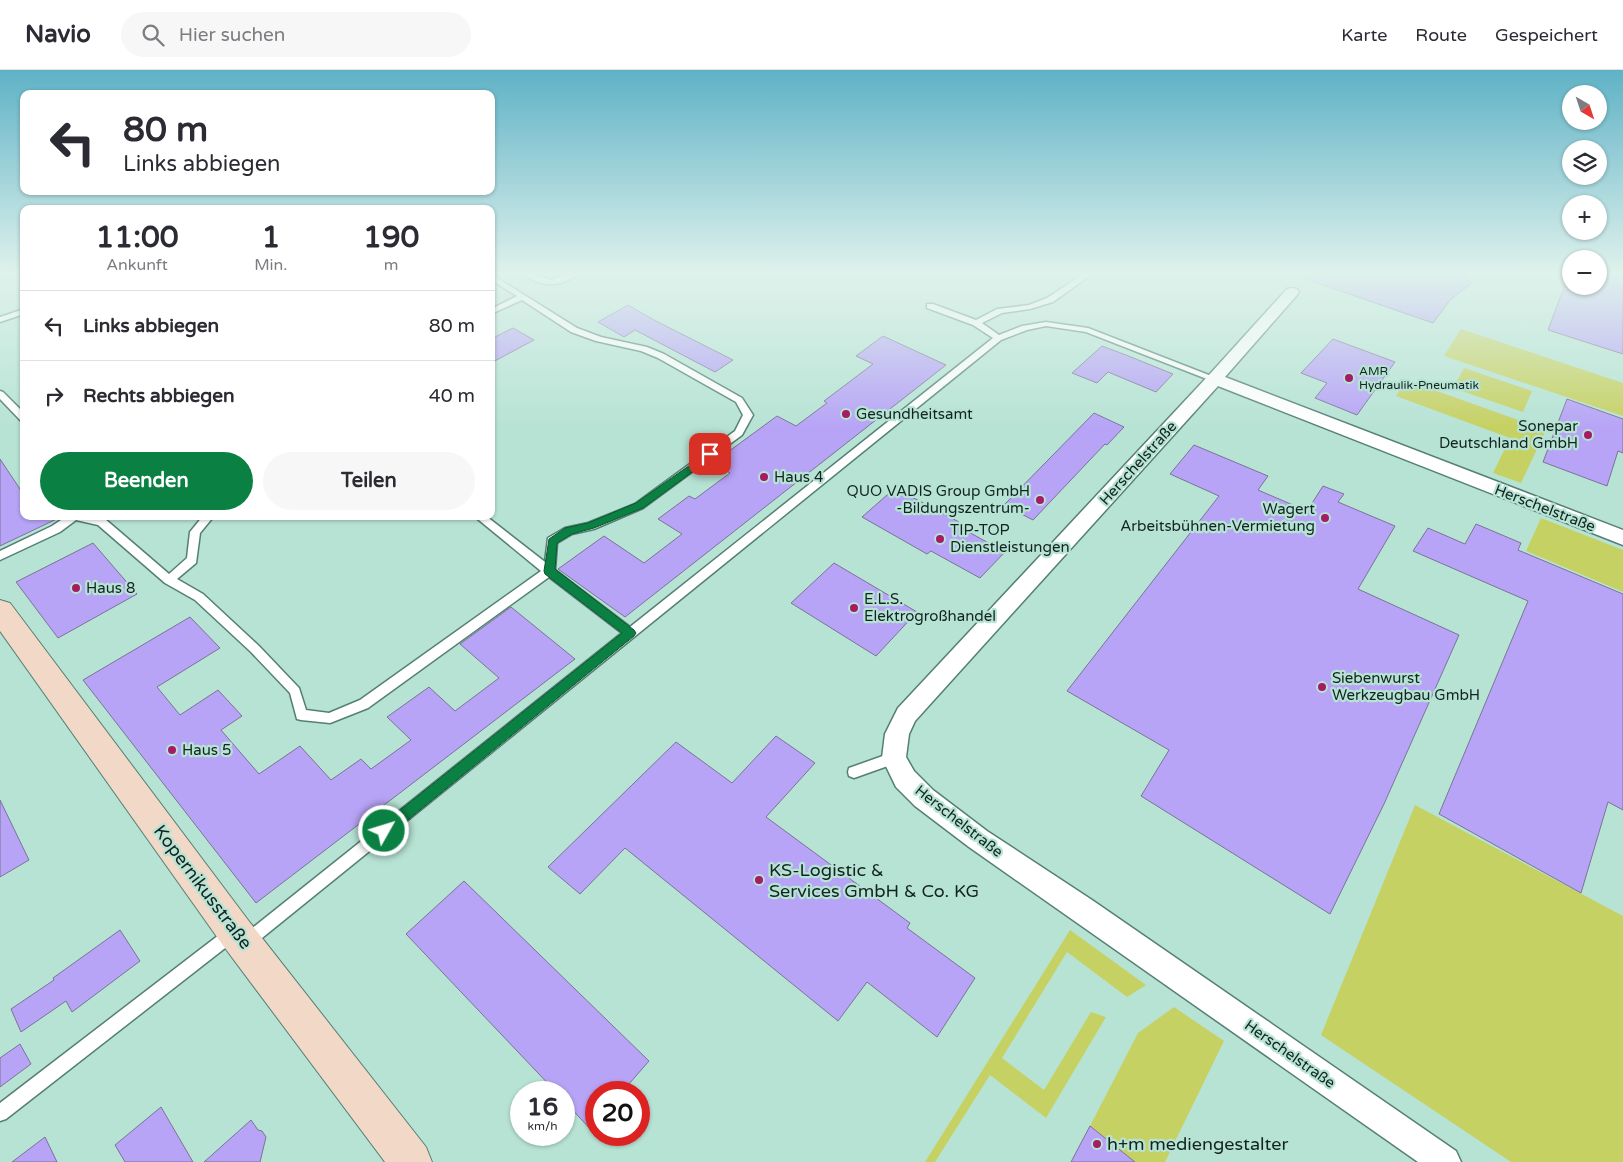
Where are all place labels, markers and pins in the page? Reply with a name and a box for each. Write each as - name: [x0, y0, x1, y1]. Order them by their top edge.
- place label: AMR Hydraulik-Pneumatik: [1359, 364, 1479, 392]
- marker: AMR Hydraulik-Pneumatik: [1343, 372, 1355, 384]
- place label: Gesundheitsamt: [856, 405, 973, 423]
- marker: Gesundheitsamt: [840, 408, 852, 420]
- place label: Sonepar Deutschland GmbH: [1439, 417, 1578, 452]
- marker: Sonepar Deutschland GmbH: [1582, 429, 1594, 441]
- pin: [689, 433, 731, 475]
- place label: Haus 4: [774, 468, 823, 486]
- marker: Haus 4: [758, 471, 770, 483]
- place label: QUO VADIS Group GmbH -Bildungszentrum-: [847, 482, 1030, 517]
- marker: QUO VADIS Group GmbH -Bildungszentrum-: [1034, 494, 1046, 506]
- place label: Wagert Arbeitsbühnen-Vermietung: [1120, 500, 1315, 535]
- marker: Wagert Arbeitsbühnen-Vermietung: [1319, 512, 1331, 524]
- place label: TIP-TOP Dienstleistungen: [950, 521, 1070, 556]
- marker: TIP-TOP Dienstleistungen: [934, 533, 946, 545]
- place label: Haus 8: [86, 579, 135, 597]
- marker: Haus 8: [70, 582, 82, 594]
- place label: E.L.S. Elektrogroßhandel: [864, 590, 996, 625]
- marker: E.L.S. Elektrogroßhandel: [848, 602, 860, 614]
- place label: Siebenwurst Werkzeugbau GmbH: [1332, 669, 1480, 704]
- marker: Siebenwurst Werkzeugbau GmbH: [1316, 681, 1328, 693]
- place label: Haus 5: [182, 741, 231, 759]
- marker: Haus 5: [166, 744, 178, 756]
- place label: KS-Logistic & Services GmbH & Co. KG: [769, 859, 979, 902]
- marker: KS-Logistic & Services GmbH & Co. KG: [753, 874, 765, 886]
- place label: h+m mediengestalter: [1107, 1133, 1289, 1155]
- marker: h+m mediengestalter: [1091, 1138, 1103, 1150]

